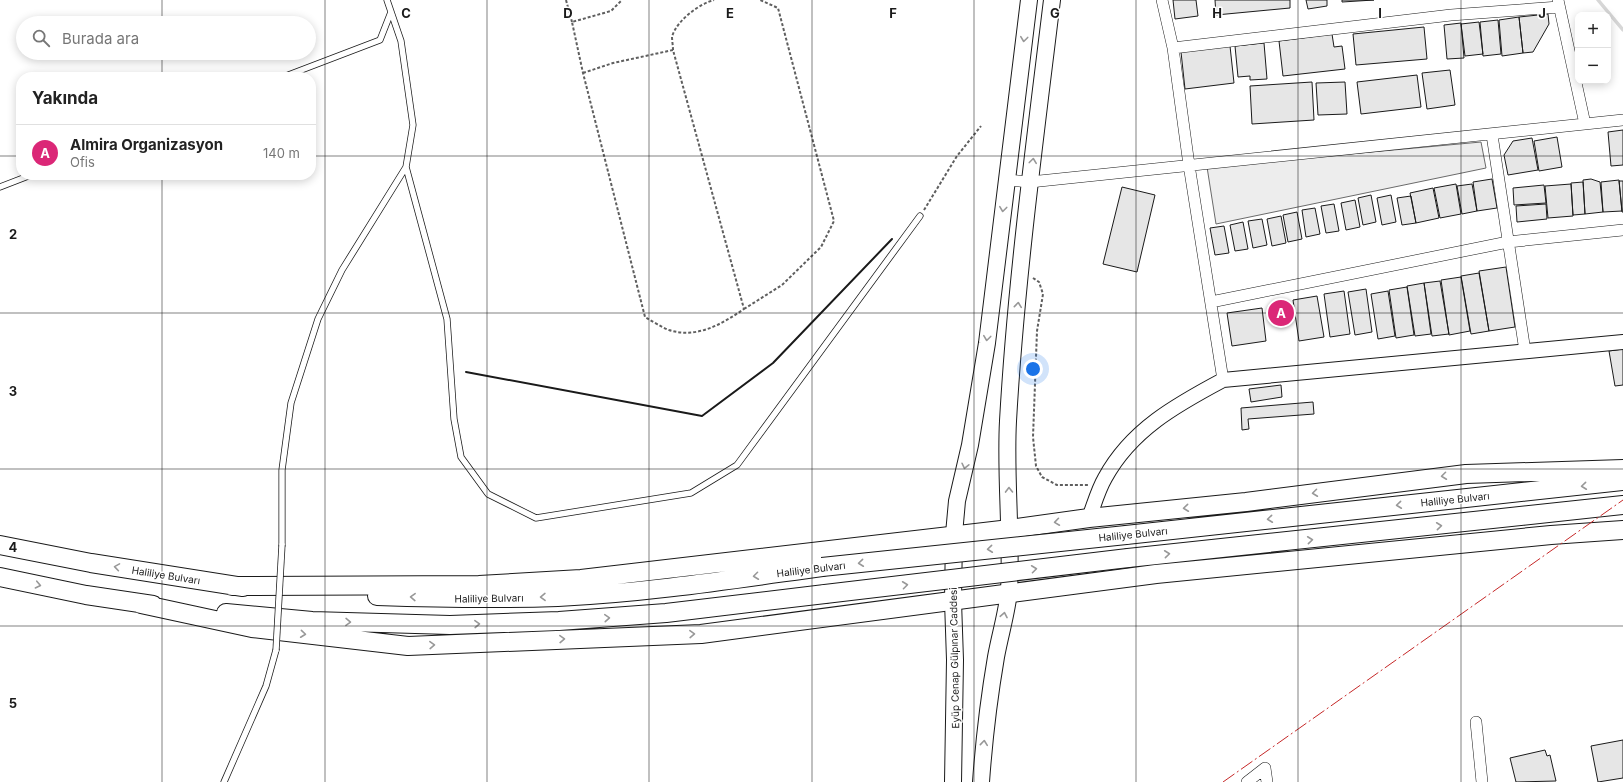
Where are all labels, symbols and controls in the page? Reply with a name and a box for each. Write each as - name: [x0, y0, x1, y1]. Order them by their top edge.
- text: C: [401, 5, 411, 21]
- text: D: [563, 5, 573, 21]
- text: E: [726, 5, 734, 21]
- text: F: [889, 5, 897, 21]
- text: G: [1050, 5, 1060, 21]
- text: H: [1212, 5, 1222, 21]
- text: I: [1378, 5, 1382, 21]
- text: J: [1538, 5, 1546, 21]
- map controls: [1575, 12, 1611, 84]
- button: +: [1575, 12, 1611, 48]
- search box: [16, 16, 316, 60]
- icon: search: [30, 27, 52, 49]
- text: Burada ara: [62, 29, 139, 48]
- one-way arrow: [1020, 36, 1029, 42]
- button: −: [1575, 48, 1611, 84]
- text: Yakında: [32, 88, 98, 108]
- text: Almira Organizasyon: [70, 135, 223, 154]
- text: A: [40, 145, 50, 161]
- text: 140 m: [263, 145, 300, 161]
- text: Ofis: [70, 154, 95, 170]
- one-way arrow: [1028, 158, 1037, 164]
- one-way arrow: [999, 206, 1008, 212]
- text: 2: [9, 226, 17, 242]
- pin: A: [1268, 298, 1294, 328]
- one-way arrow: [1013, 301, 1022, 308]
- one-way arrow: [983, 335, 992, 341]
- your location: [1023, 359, 1043, 379]
- text: 3: [9, 383, 17, 399]
- one-way arrow: [962, 463, 970, 470]
- one-way arrow: [1441, 471, 1447, 480]
- one-way arrow: [1581, 481, 1587, 490]
- one-way arrow: [1005, 487, 1013, 493]
- one-way arrow: [1312, 488, 1318, 497]
- street label: Haliliye Bulvarı: [1420, 489, 1490, 509]
- one-way arrow: [1396, 501, 1402, 510]
- one-way arrow: [1183, 503, 1189, 512]
- one-way arrow: [1267, 514, 1273, 523]
- one-way arrow: [1054, 517, 1060, 526]
- one-way arrow: [1436, 522, 1442, 531]
- street label: Haliliye Bulvarı: [1098, 524, 1168, 544]
- one-way arrow: [1307, 536, 1313, 545]
- text: 4: [9, 539, 18, 555]
- one-way arrow: [987, 545, 993, 554]
- one-way arrow: [1164, 550, 1170, 559]
- street label: Haliliye Bulvarı: [776, 559, 846, 579]
- one-way arrow: [858, 559, 864, 568]
- one-way arrow: [114, 563, 120, 572]
- street label: Haliliye Bulvarı: [131, 564, 201, 586]
- one-way arrow: [1031, 565, 1037, 574]
- one-way arrow: [753, 571, 759, 580]
- one-way arrow: [35, 580, 41, 588]
- one-way arrow: [902, 581, 908, 590]
- street label: Eyüp Cenap Gülpınar Caddesi: [947, 587, 961, 729]
- street label: Haliliye Bulvarı: [454, 591, 524, 605]
- one-way arrow: [410, 593, 416, 602]
- one-way arrow: [540, 593, 546, 601]
- one-way arrow: [1000, 612, 1008, 618]
- one-way arrow: [604, 613, 610, 622]
- one-way arrow: [345, 618, 351, 626]
- one-way arrow: [474, 619, 480, 628]
- one-way arrow: [300, 629, 306, 638]
- one-way arrow: [689, 630, 695, 639]
- one-way arrow: [559, 635, 565, 643]
- one-way arrow: [429, 640, 435, 649]
- text: 5: [9, 695, 17, 711]
- one-way arrow: [979, 740, 988, 746]

